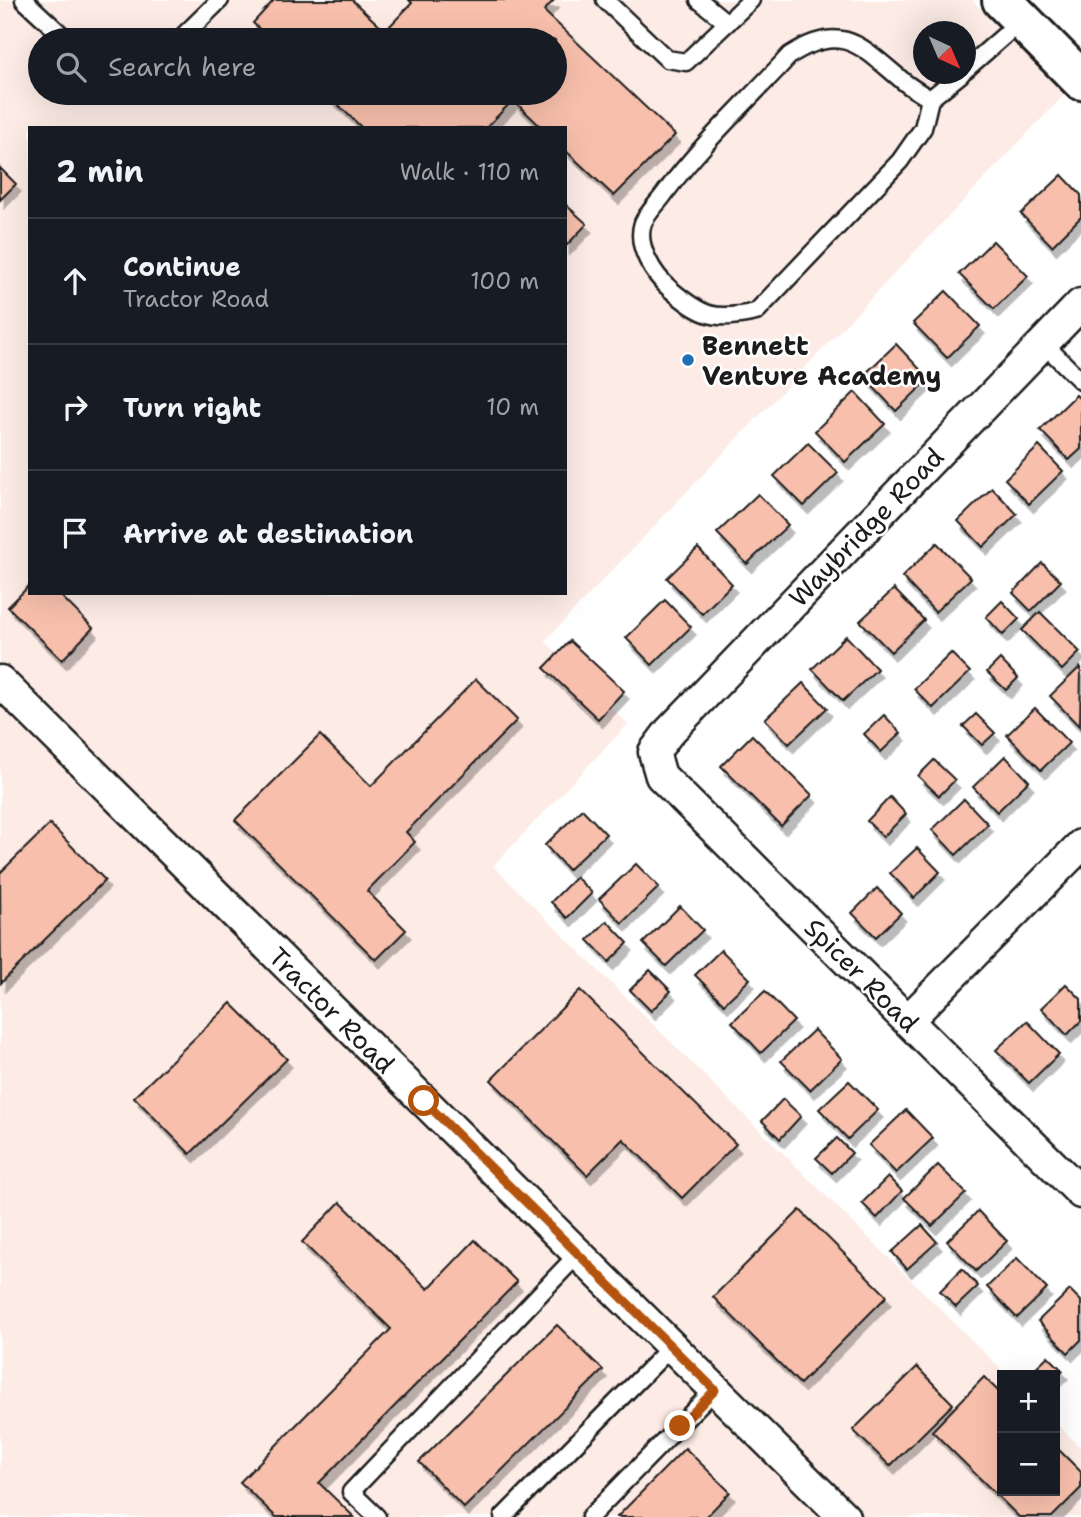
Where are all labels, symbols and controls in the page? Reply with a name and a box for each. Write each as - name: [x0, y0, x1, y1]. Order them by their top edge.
- north arrow: [913, 21, 976, 84]
- search box: [28, 28, 567, 105]
- icon: search: [52, 48, 90, 86]
- text: Search here: [108, 49, 257, 84]
- text: 2 min: [56, 151, 143, 192]
- text: Walk · 110 m: [400, 157, 539, 187]
- text: Continue: [123, 249, 241, 284]
- icon: ahead: [56, 262, 94, 300]
- text: 100 m: [470, 266, 539, 296]
- text: Tractor Road: [123, 284, 269, 314]
- place label: Bennett Venture Academy: [702, 328, 941, 393]
- marker: Bennett Venture Academy: [680, 352, 696, 368]
- icon: right: [56, 388, 94, 426]
- text: Turn right: [123, 390, 261, 425]
- text: 10 m: [486, 392, 539, 422]
- street label: Waybridge Road: [781, 440, 951, 614]
- icon: arrive: [56, 514, 94, 552]
- text: Arrive at destination: [123, 516, 413, 551]
- street label: Spicer Road: [797, 910, 927, 1040]
- street label: Tractor Road: [261, 939, 403, 1081]
- route start: [408, 1085, 439, 1116]
- map controls: [997, 1370, 1060, 1496]
- button: +: [997, 1370, 1060, 1433]
- route end: [664, 1410, 695, 1441]
- button: −: [997, 1433, 1060, 1496]

